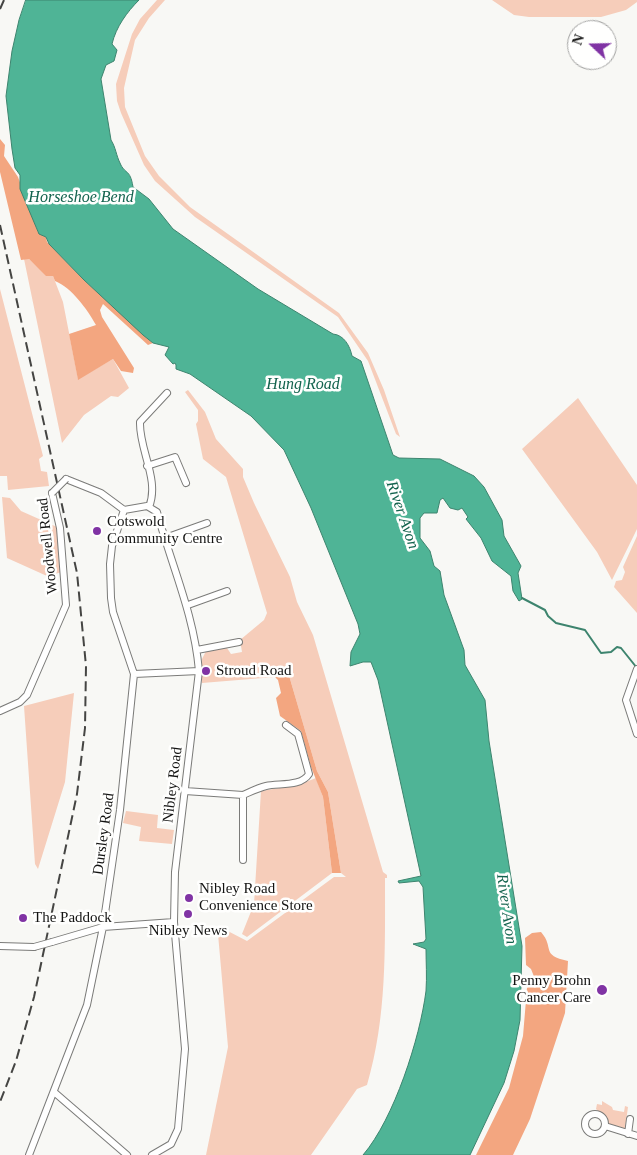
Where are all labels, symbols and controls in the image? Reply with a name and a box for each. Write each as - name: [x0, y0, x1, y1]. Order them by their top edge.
- north arrow: [567, 20, 617, 70]
- text: N: [570, 32, 587, 47]
- water label: Horseshoe Bend: [28, 188, 134, 208]
- water label: Hung Road: [266, 375, 340, 395]
- water label: River Avon: [381, 478, 423, 552]
- street label: Woodwell Road: [34, 497, 62, 595]
- place label: Cotswold Community Centre: [107, 513, 222, 548]
- marker: Cotswold Community Centre: [91, 525, 103, 537]
- place label: Stroud Road: [216, 662, 291, 680]
- marker: Stroud Road: [200, 665, 212, 677]
- street label: Nibley Road: [159, 746, 187, 824]
- street label: Dursley Road: [89, 792, 119, 876]
- water label: River Avon: [492, 873, 520, 945]
- place label: Nibley Road Convenience Store: [199, 880, 313, 915]
- marker: Nibley Road Convenience Store: [183, 892, 195, 904]
- marker: Nibley News: [182, 908, 194, 920]
- place label: The Paddock: [33, 909, 112, 927]
- marker: The Paddock: [17, 912, 29, 924]
- place label: Nibley News: [149, 922, 227, 940]
- place label: Penny Brohn Cancer Care: [512, 972, 591, 1007]
- marker: Penny Brohn Cancer Care: [595, 983, 609, 997]

